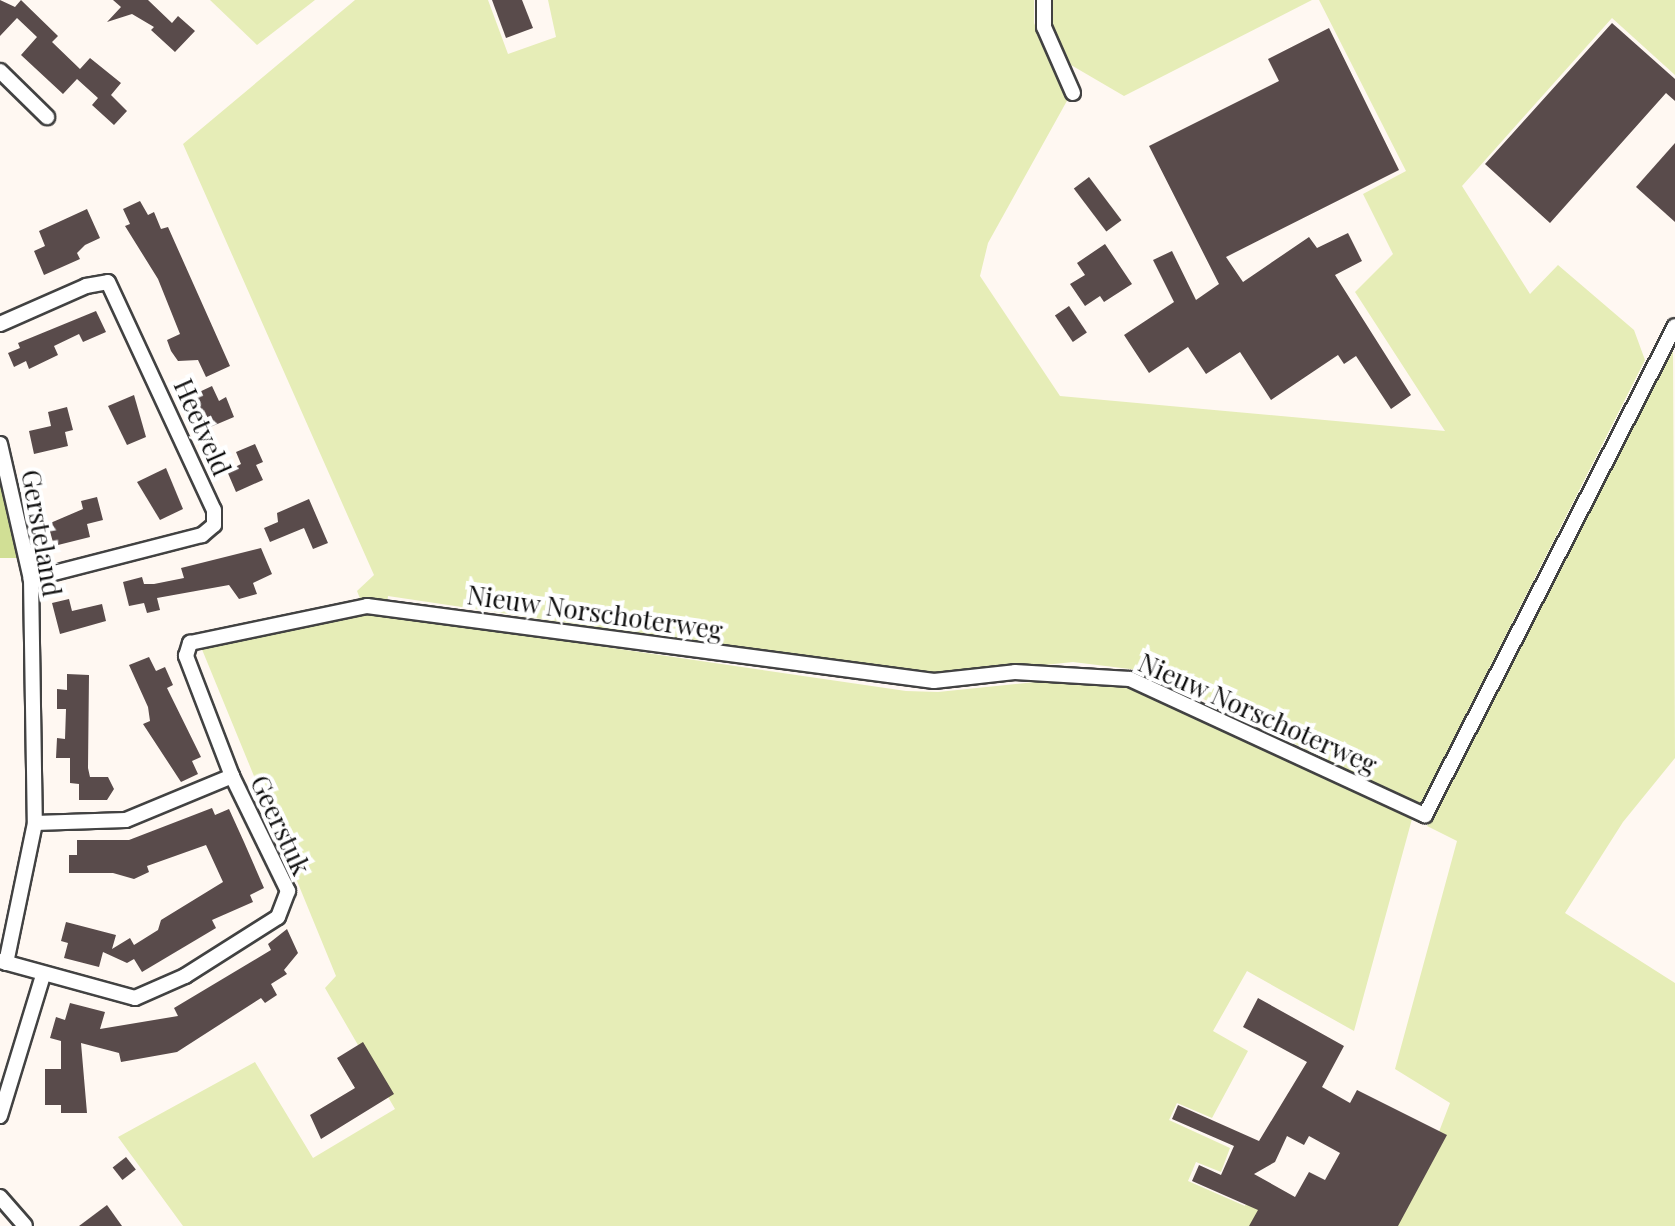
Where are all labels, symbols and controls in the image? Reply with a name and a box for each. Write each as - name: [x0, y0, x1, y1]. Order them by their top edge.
- street label: Heetveld: [168, 374, 238, 480]
- street label: Gersteland: [16, 467, 68, 599]
- street label: Nieuw Norschoterweg: [465, 579, 725, 645]
- street label: Nieuw Norschoterweg: [1134, 646, 1382, 780]
- street label: Geerstuk: [244, 770, 318, 880]

